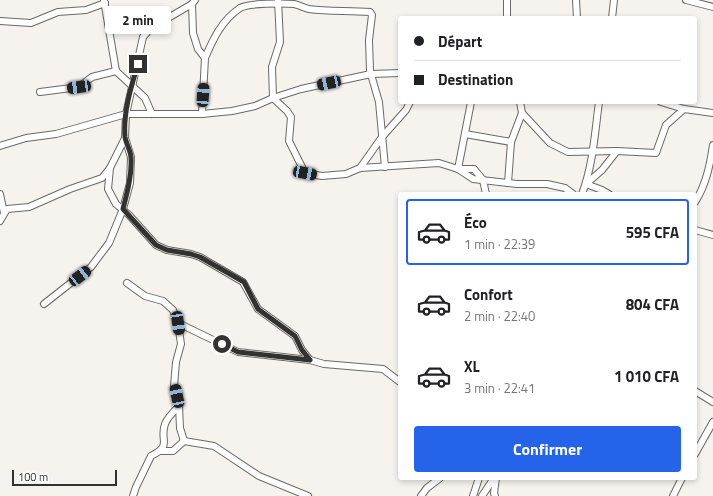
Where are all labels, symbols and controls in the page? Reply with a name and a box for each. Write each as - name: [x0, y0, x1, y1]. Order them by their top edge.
- callout: 2 min: [105, 6, 171, 34]
- text: 2 min: [122, 10, 154, 30]
- text: Départ: [438, 30, 482, 53]
- route end: [129, 55, 147, 73]
- text: Destination: [438, 68, 513, 91]
- car: [316, 75, 342, 91]
- car: [66, 79, 92, 95]
- car: [196, 83, 210, 107]
- car: [292, 165, 318, 181]
- text: Éco: [464, 211, 487, 234]
- icon: car: [416, 214, 452, 250]
- text: 595 CFA: [626, 221, 679, 244]
- text: 1 min · 22:39: [464, 234, 535, 254]
- car: [67, 264, 93, 288]
- text: Confort: [464, 283, 513, 306]
- icon: car: [416, 286, 452, 322]
- text: 804 CFA: [626, 293, 679, 316]
- text: 2 min · 22:40: [464, 306, 535, 326]
- car: [170, 310, 186, 336]
- route start: [213, 335, 231, 353]
- text: XL: [464, 355, 480, 378]
- icon: car: [416, 358, 452, 394]
- text: 1 010 CFA: [614, 365, 679, 388]
- text: 3 min · 22:41: [464, 378, 535, 398]
- car: [169, 383, 185, 409]
- button: Confirmer: [414, 426, 681, 472]
- scale bar: [12, 468, 117, 487]
- text: 100 m: [18, 469, 48, 485]

